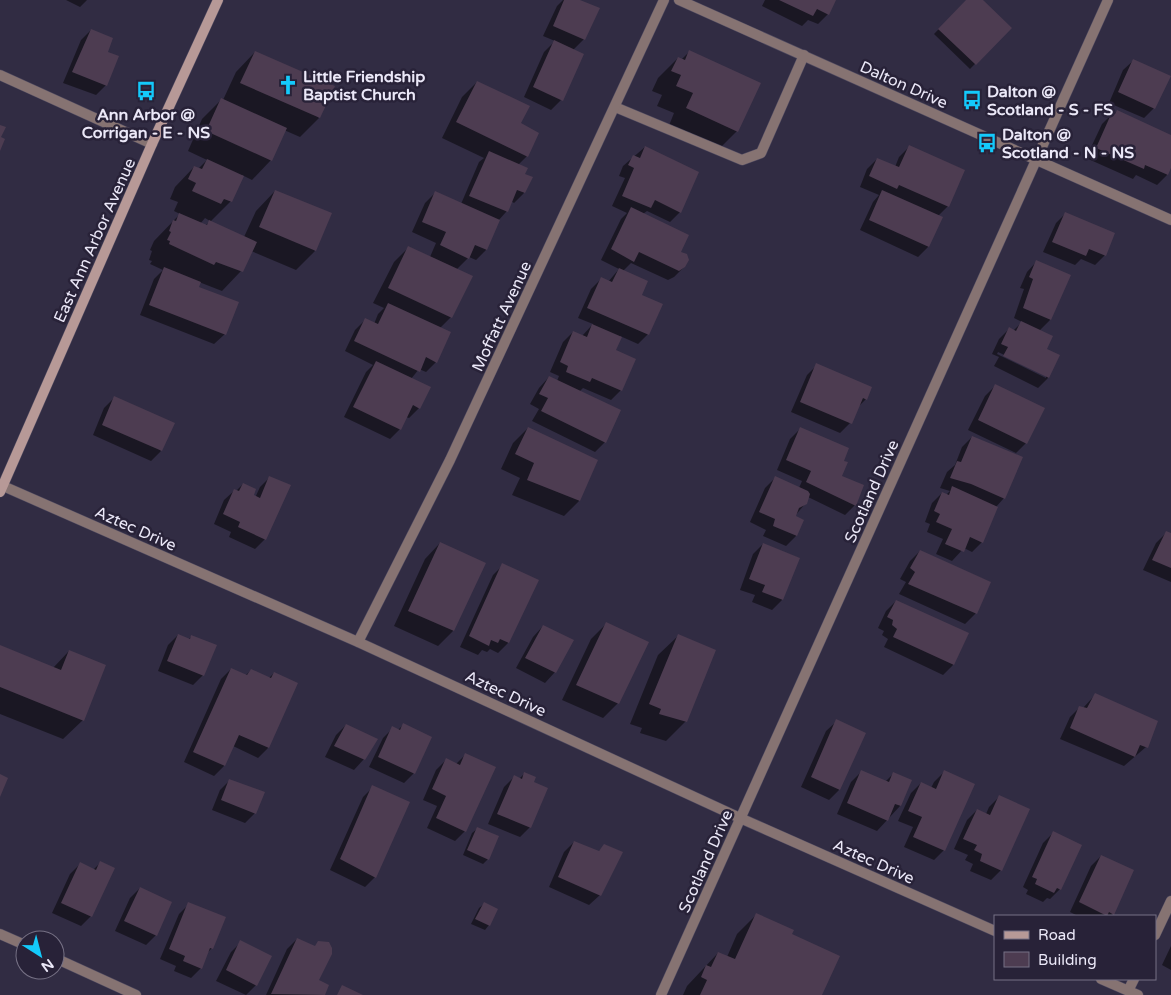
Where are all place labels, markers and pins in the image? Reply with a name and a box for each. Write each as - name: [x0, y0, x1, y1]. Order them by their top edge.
- place label: Little Friendship Baptist Church: [303, 67, 425, 105]
- church icon: Little Friendship Baptist Church: [277, 74, 299, 96]
- bus stop icon: Ann Arbor @ Corrigan - E - NS: [135, 80, 157, 102]
- place label: Dalton @ Scotland - S - FS: [987, 82, 1113, 120]
- bus stop icon: Dalton @ Scotland - S - FS: [961, 89, 983, 111]
- place label: Ann Arbor @ Corrigan - E - NS: [82, 105, 210, 143]
- place label: Dalton @ Scotland - N - NS: [1002, 125, 1134, 163]
- bus stop icon: Dalton @ Scotland - N - NS: [976, 132, 998, 154]

